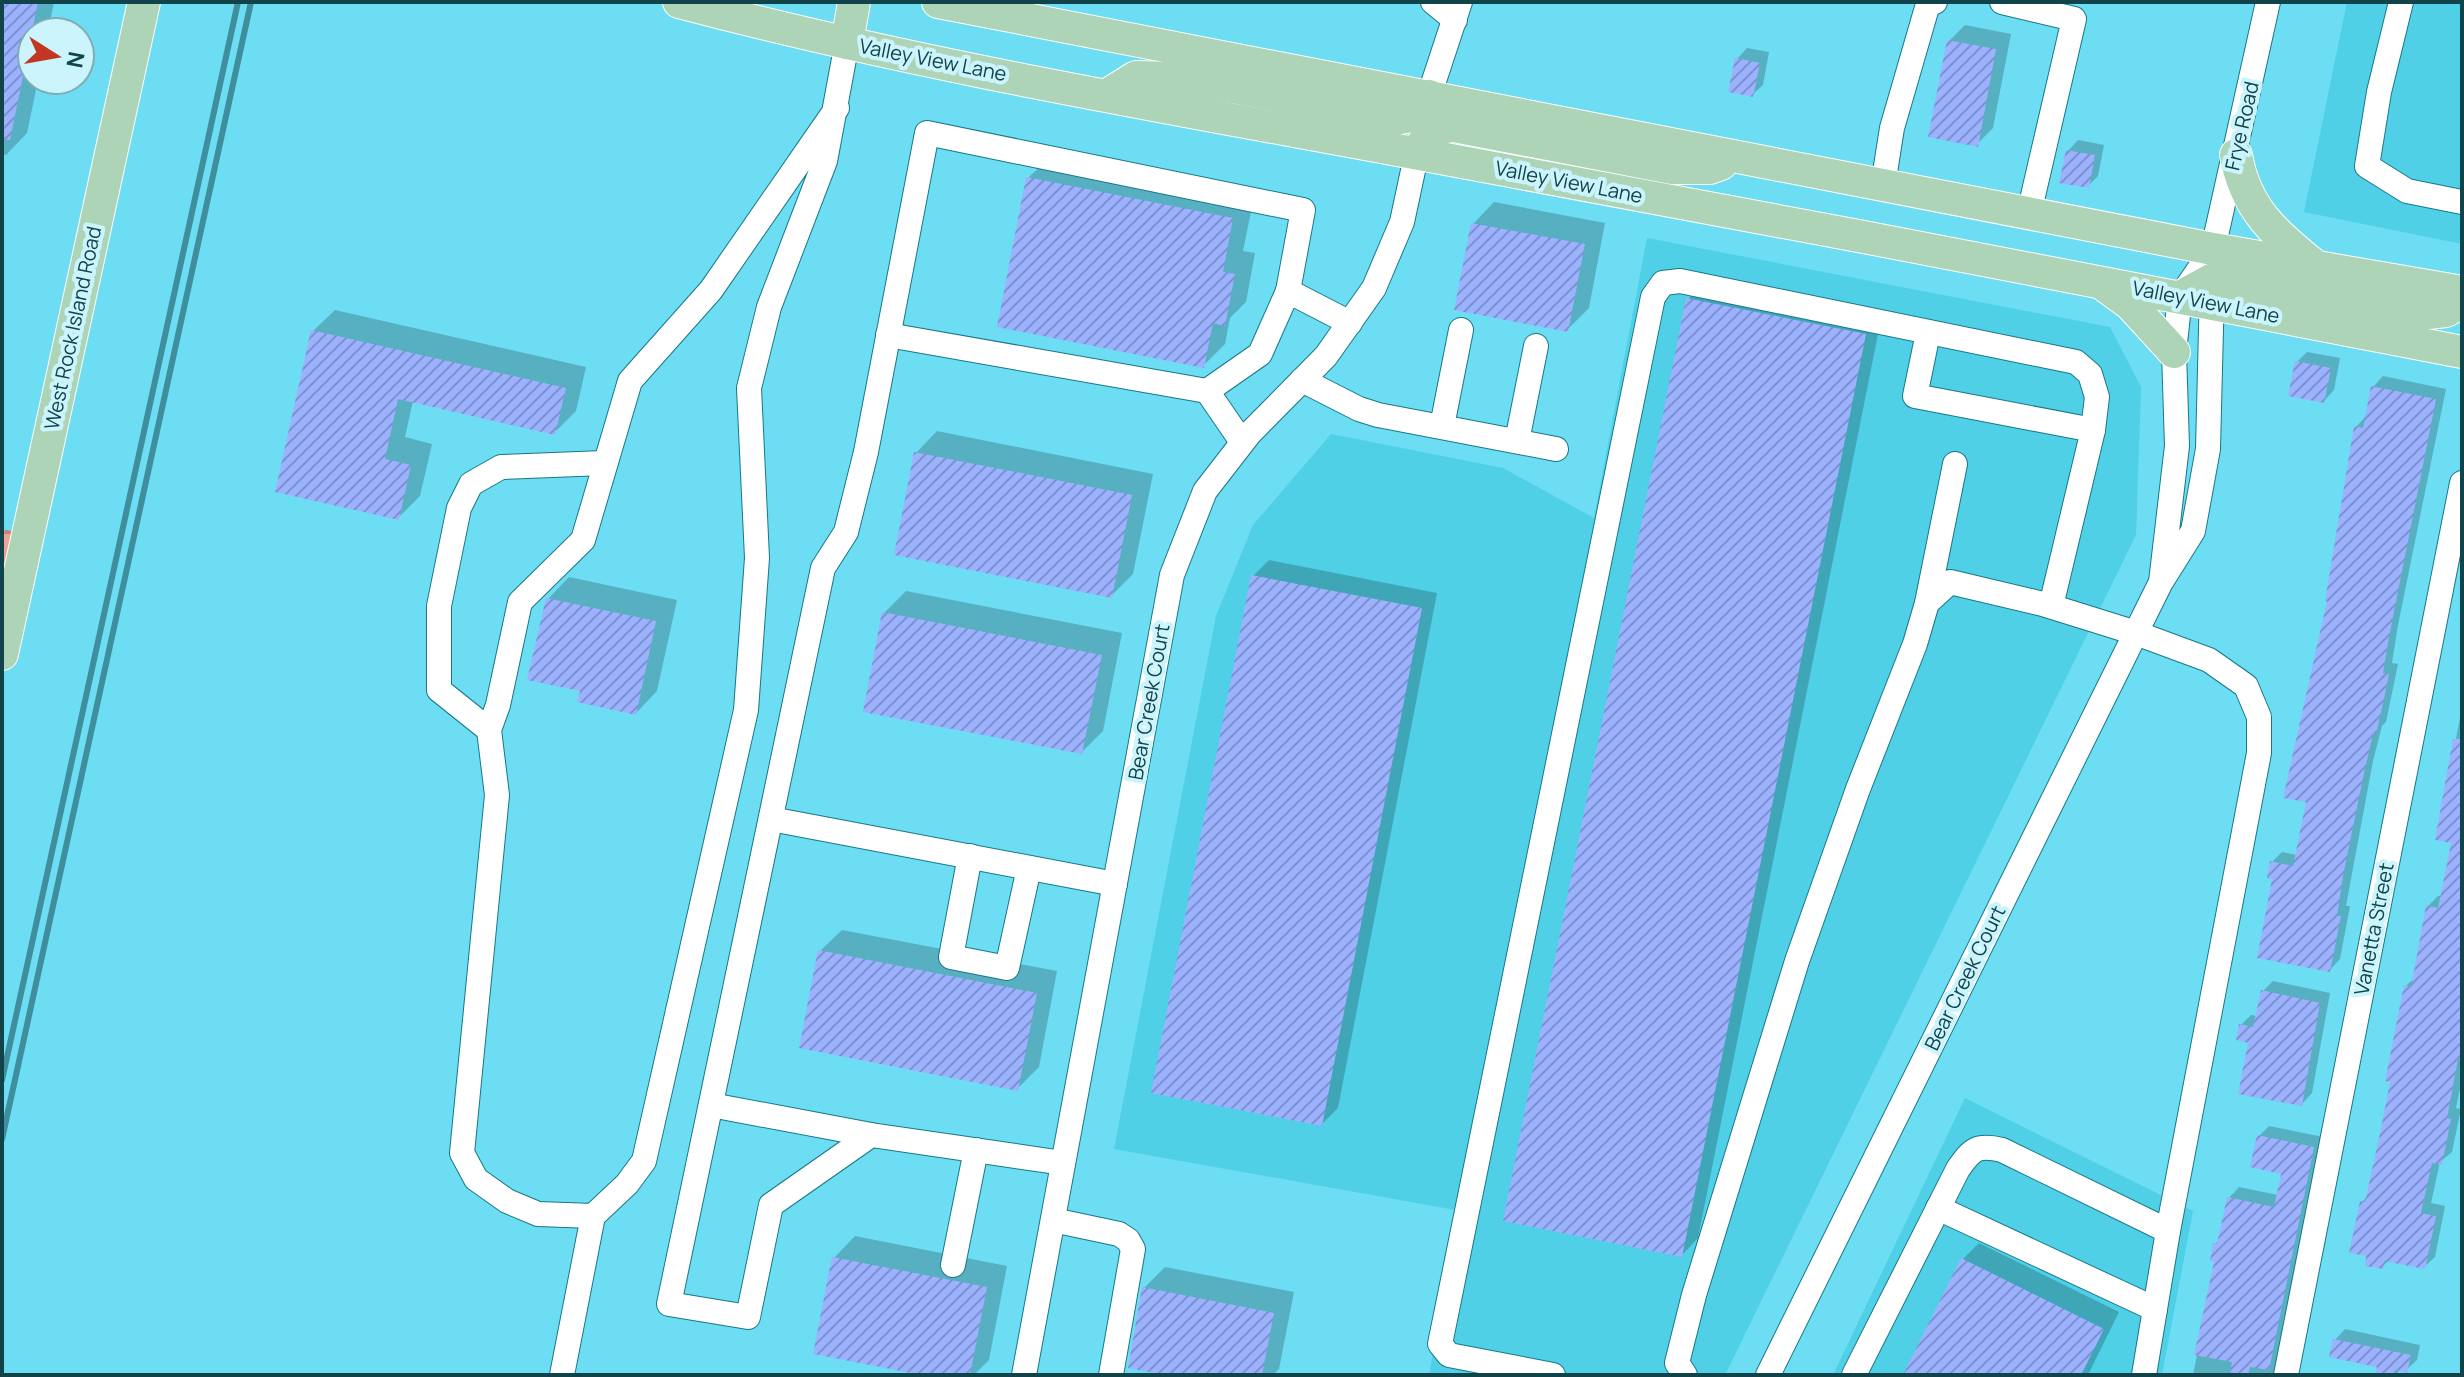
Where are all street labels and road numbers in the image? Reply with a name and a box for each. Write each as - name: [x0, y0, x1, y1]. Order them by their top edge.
- street label: Valley View Lane: [857, 32, 1009, 87]
- street label: Frye Road: [2218, 79, 2265, 173]
- street label: Valley View Lane: [1493, 154, 1645, 209]
- street label: West Rock Island Road: [38, 224, 107, 432]
- street label: Valley View Lane: [2130, 274, 2282, 329]
- street label: Bear Creek Court: [1121, 622, 1176, 782]
- street label: Vanetta Street: [2347, 860, 2400, 997]
- street label: Bear Creek Court: [1918, 901, 2011, 1055]

